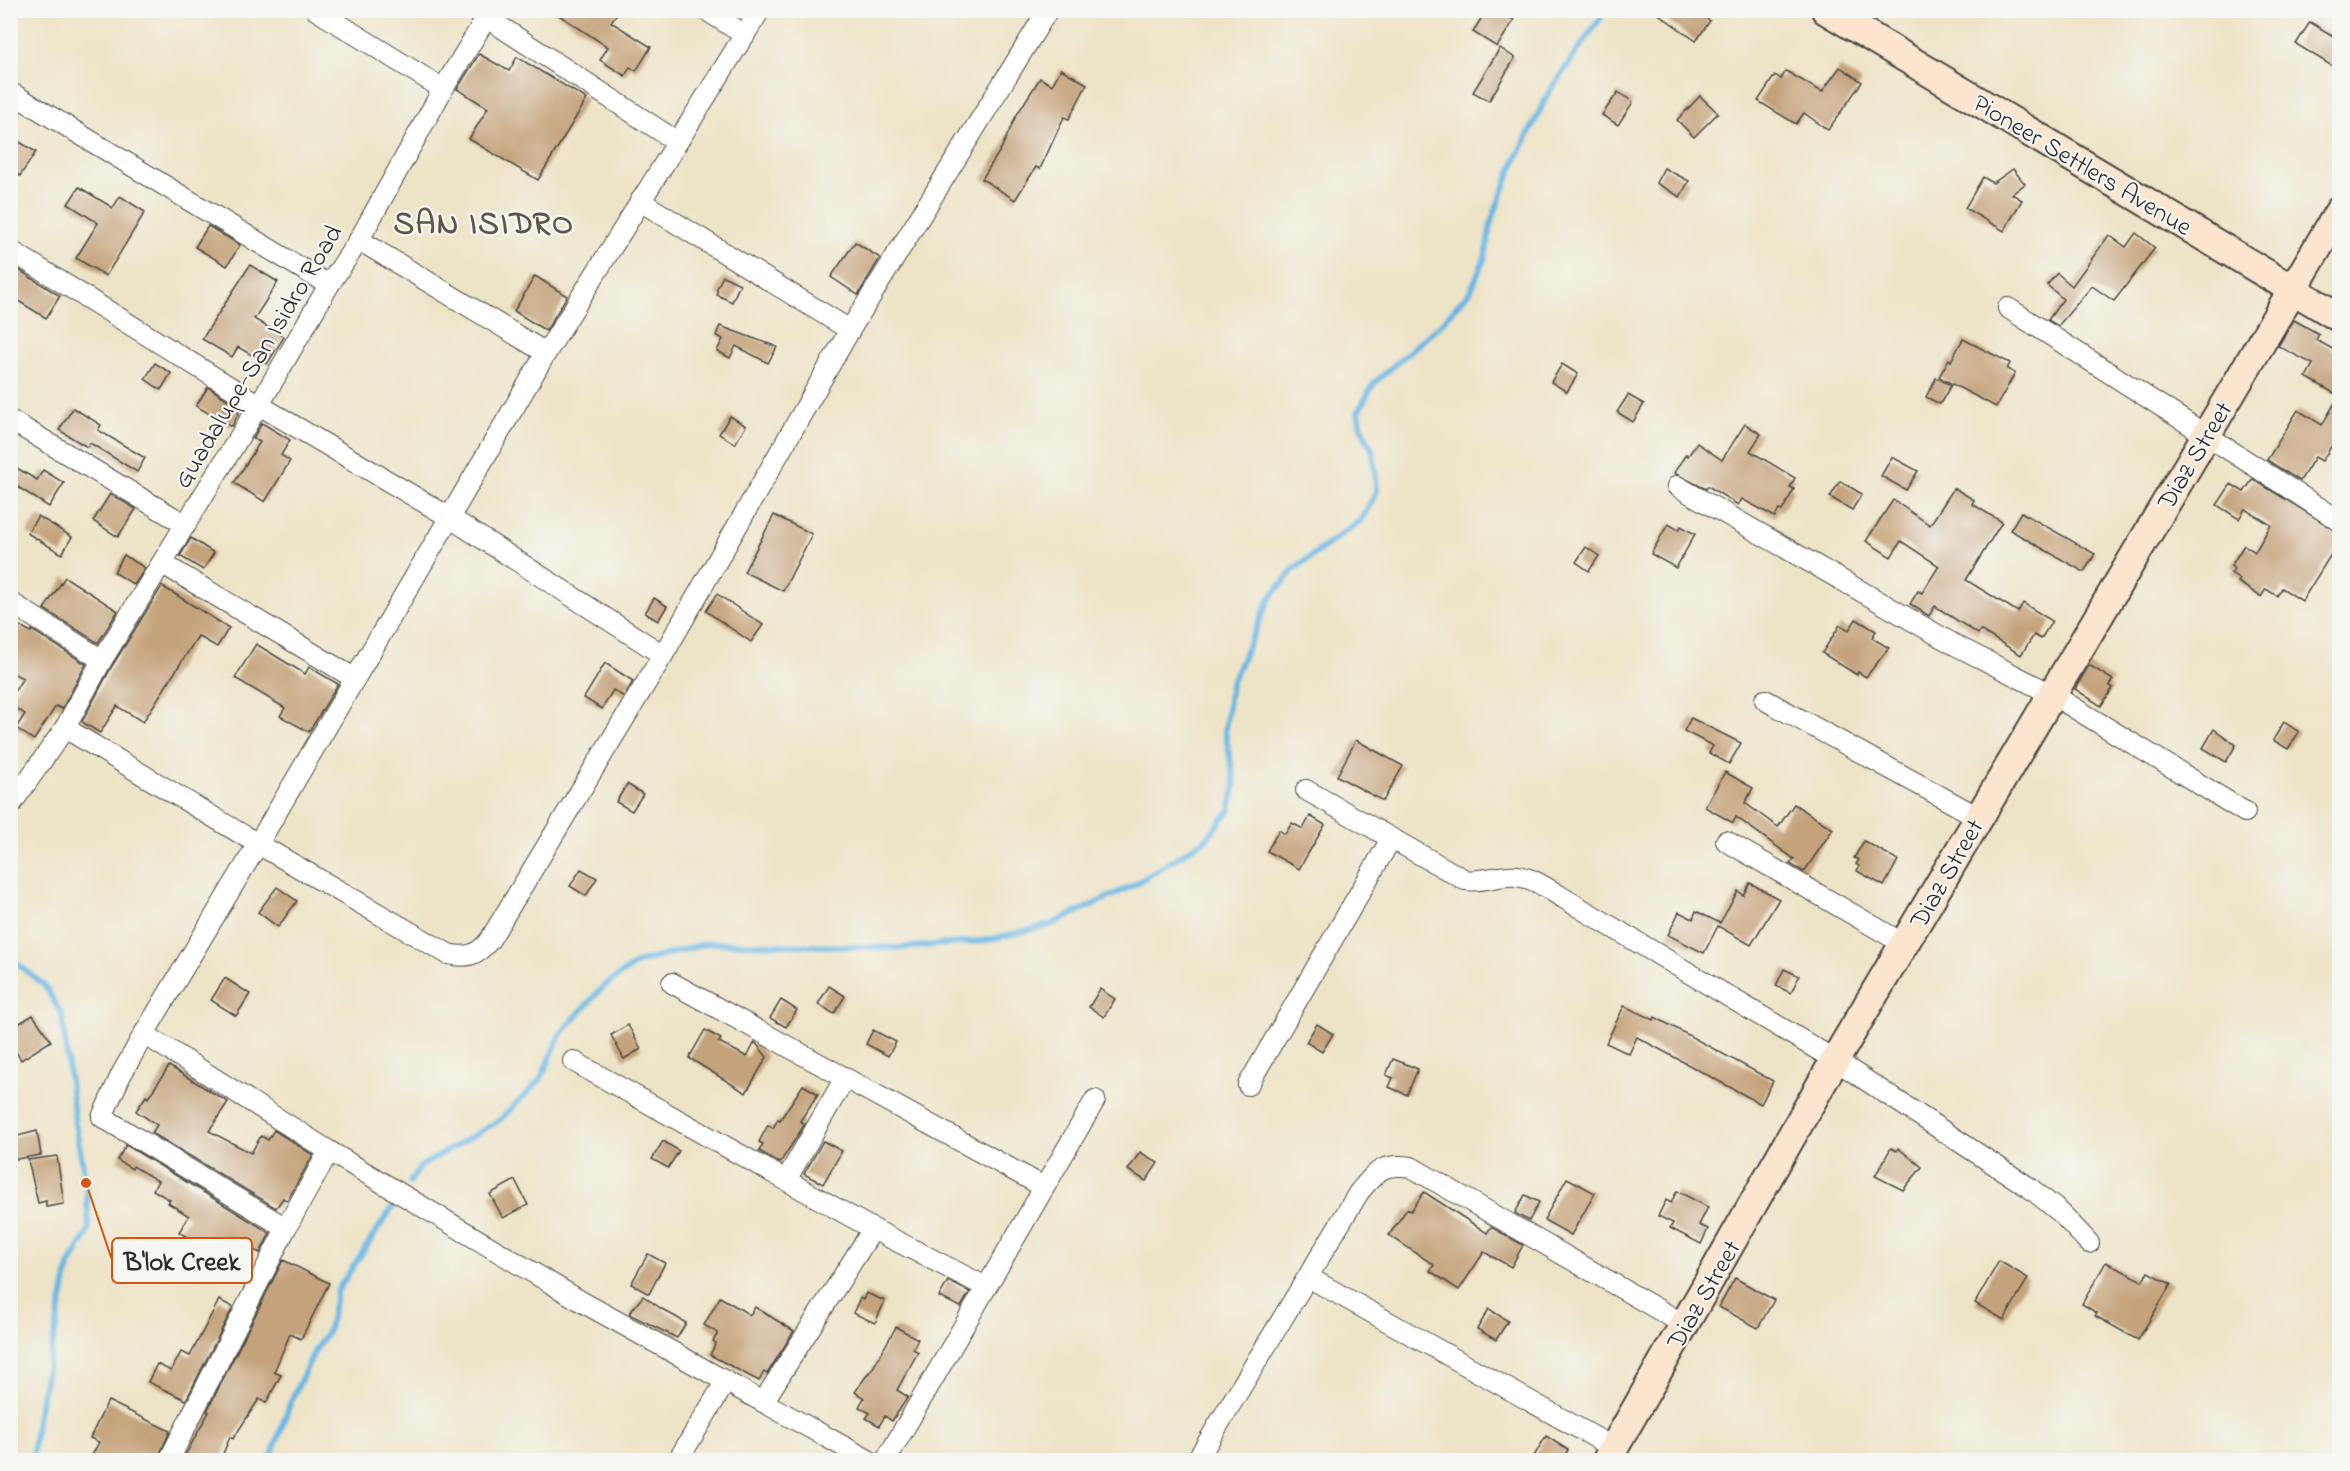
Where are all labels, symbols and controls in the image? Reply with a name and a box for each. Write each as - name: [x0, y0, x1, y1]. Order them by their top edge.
- street label: Pioneer Settlers Avenue: [1965, 86, 2199, 247]
- district label: SAN ISIDRO: [393, 202, 575, 249]
- street label: Guadalupe-San Isidro Road: [166, 218, 354, 497]
- street label: Diaz Street: [2149, 395, 2244, 519]
- street label: Diaz Street: [1901, 812, 1995, 937]
- street label: Diaz Street: [1658, 1233, 1752, 1358]
- callout: B'lok Creek: [112, 1238, 252, 1283]
- text: B'lok Creek: [122, 1244, 241, 1283]

